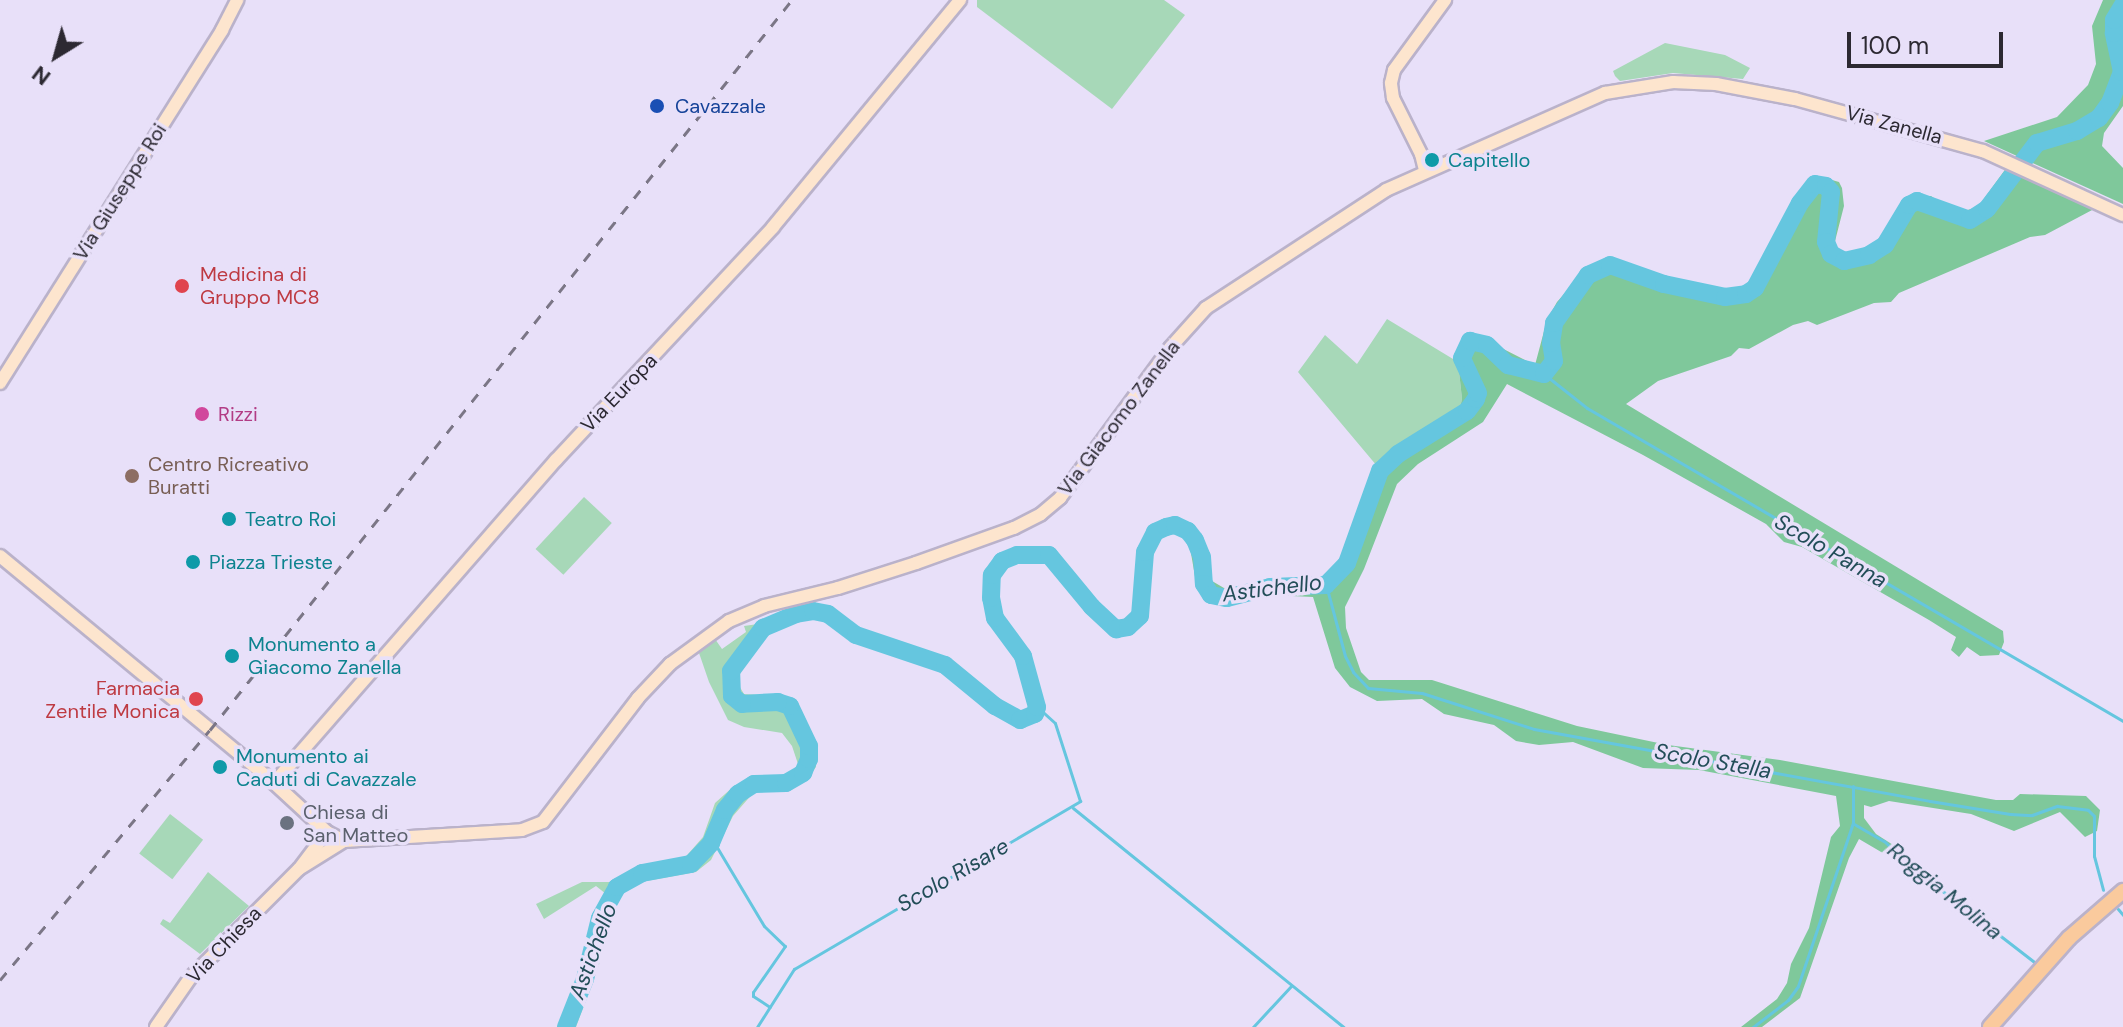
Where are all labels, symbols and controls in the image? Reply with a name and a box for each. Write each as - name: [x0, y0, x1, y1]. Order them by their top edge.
- north arrow: [16, 16, 96, 96]
- scale bar: [1851, 16, 2007, 66]
- text: 100 m: [1861, 30, 1929, 61]
- text: N: [26, 59, 56, 92]
- place label: Cavazzale: [675, 94, 766, 118]
- marker: Cavazzale: [646, 95, 668, 117]
- street label: Via Zanella: [1843, 101, 1945, 149]
- street label: Via Giuseppe Roi: [68, 119, 172, 265]
- place label: Capitello: [1448, 148, 1530, 172]
- marker: Capitello: [1423, 151, 1441, 169]
- place label: Medicina di Gruppo MC8: [200, 262, 320, 309]
- marker: Medicina di Gruppo MC8: [171, 275, 193, 297]
- street label: Via Giacomo Zanella: [1053, 336, 1185, 500]
- street label: Via Europa: [576, 349, 662, 437]
- place label: Rizzi: [218, 402, 258, 426]
- marker: Rizzi: [193, 405, 211, 423]
- place label: Centro Ricreativo Buratti: [148, 452, 309, 499]
- marker: Centro Ricreativo Buratti: [123, 467, 141, 485]
- place label: Teatro Roi: [245, 507, 336, 531]
- water label: Scolo Panna: [1770, 508, 1892, 594]
- marker: Teatro Roi: [220, 510, 238, 528]
- place label: Piazza Trieste: [209, 550, 333, 574]
- marker: Piazza Trieste: [184, 553, 202, 571]
- water label: Astichello: [1221, 569, 1323, 607]
- place label: Monumento a Giacomo Zanella: [248, 632, 401, 679]
- marker: Monumento a Giacomo Zanella: [223, 647, 241, 665]
- place label: Farmacia Zentile Monica: [45, 676, 180, 723]
- marker: Farmacia Zentile Monica: [187, 690, 205, 708]
- water label: Scolo Stella: [1652, 738, 1774, 784]
- place label: Monumento ai Caduti di Cavazzale: [236, 744, 417, 791]
- marker: Monumento ai Caduti di Cavazzale: [211, 758, 229, 776]
- place label: Chiesa di San Matteo: [303, 800, 408, 847]
- marker: Chiesa di San Matteo: [278, 814, 296, 832]
- water label: Scolo Risare: [892, 832, 1014, 918]
- water label: Roggia Molina: [1882, 837, 2008, 945]
- water label: Astichello: [564, 900, 622, 1002]
- street label: Via Chiesa: [182, 902, 266, 988]

